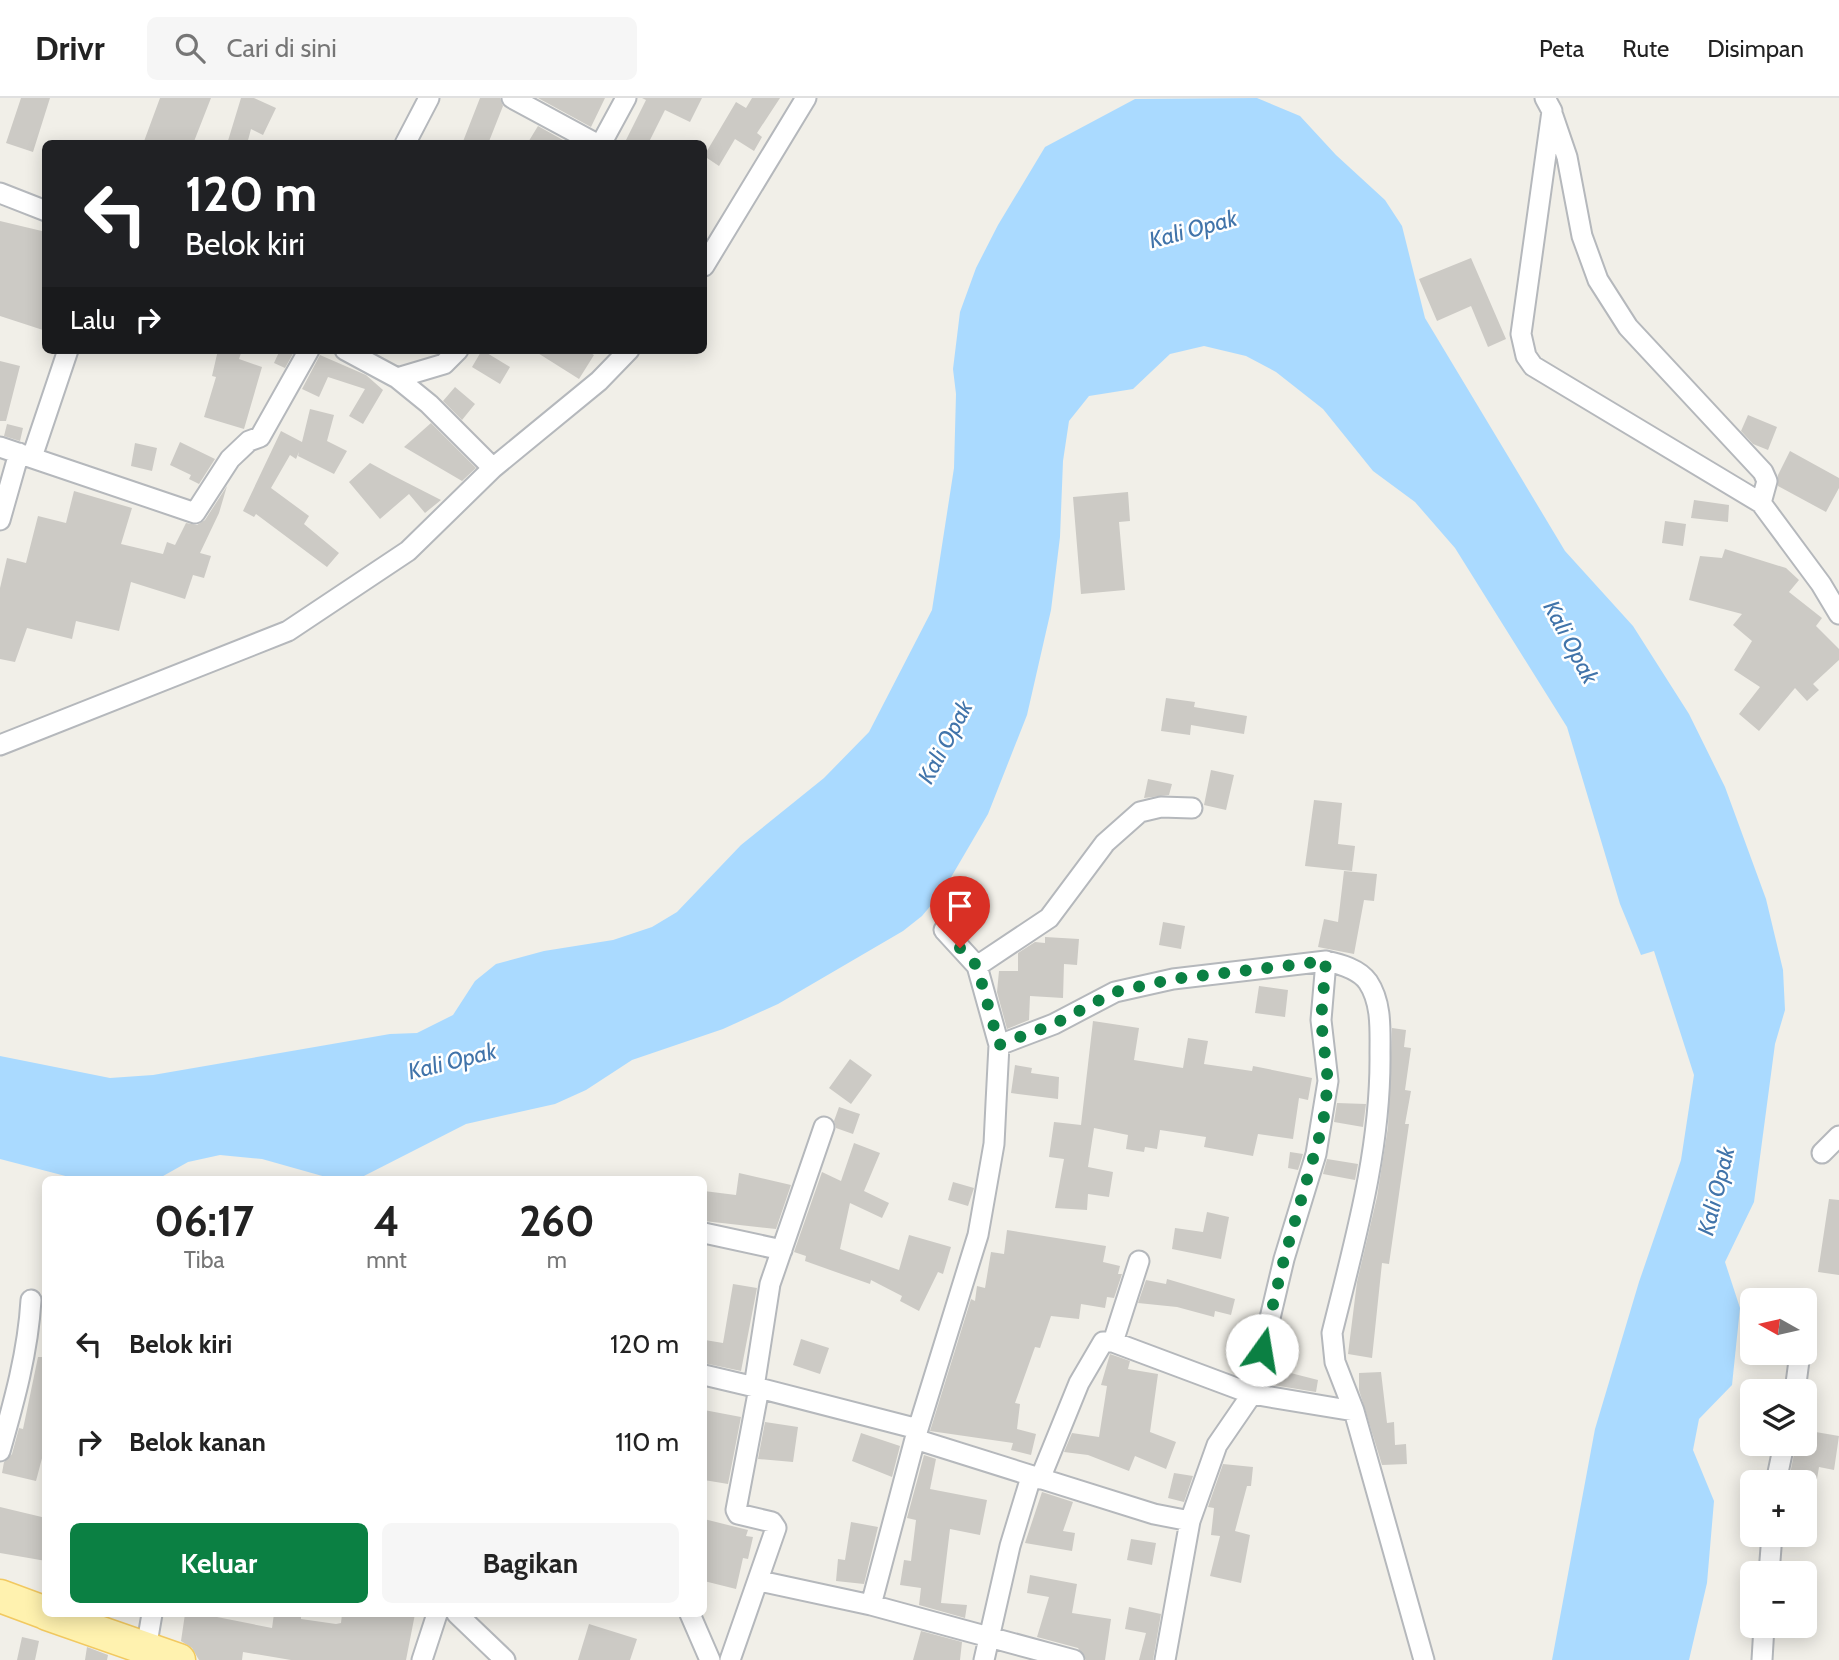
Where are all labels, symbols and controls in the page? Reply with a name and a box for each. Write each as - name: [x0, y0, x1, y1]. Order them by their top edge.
- search box: [147, 17, 637, 80]
- text: Drivr: [35, 28, 105, 68]
- icon: search: [171, 29, 209, 67]
- text: Cari di sini: [227, 32, 337, 64]
- text: Peta: [1539, 34, 1584, 63]
- text: Rute: [1622, 34, 1669, 63]
- text: Disimpan: [1707, 34, 1804, 63]
- text: 120 m: [185, 164, 317, 223]
- icon: left: [70, 168, 161, 259]
- water label: Kali Opak: [1146, 204, 1241, 254]
- text: Belok kiri: [185, 224, 305, 263]
- icon: right: [129, 301, 167, 339]
- text: Lalu: [70, 304, 115, 336]
- water label: Kali Opak: [1537, 596, 1605, 689]
- water label: Kali Opak: [911, 695, 979, 788]
- pin: [930, 876, 990, 948]
- icon: arrive: [941, 887, 979, 925]
- water label: Kali Opak: [405, 1036, 500, 1085]
- water label: Kali Opak: [1692, 1143, 1741, 1238]
- text: 06:17: [154, 1195, 254, 1247]
- text: 4: [373, 1195, 400, 1247]
- text: 260: [519, 1195, 595, 1247]
- text: Tiba: [184, 1246, 224, 1274]
- text: mnt: [366, 1246, 407, 1274]
- text: m: [547, 1246, 567, 1274]
- north arrow: [1740, 1288, 1816, 1365]
- map controls: [1740, 1288, 1817, 1638]
- position arrow: [1225, 1313, 1299, 1387]
- icon: left: [70, 1325, 108, 1363]
- text: Belok kiri: [129, 1328, 232, 1360]
- text: 120 m: [610, 1328, 679, 1360]
- button: layers: [1740, 1379, 1817, 1456]
- icon: right: [70, 1423, 108, 1461]
- text: Belok kanan: [129, 1426, 266, 1458]
- text: 110 m: [615, 1426, 679, 1458]
- button: +: [1740, 1470, 1817, 1547]
- button: Keluar: [70, 1523, 368, 1603]
- button: Bagikan: [382, 1523, 679, 1603]
- button: −: [1740, 1561, 1817, 1638]

